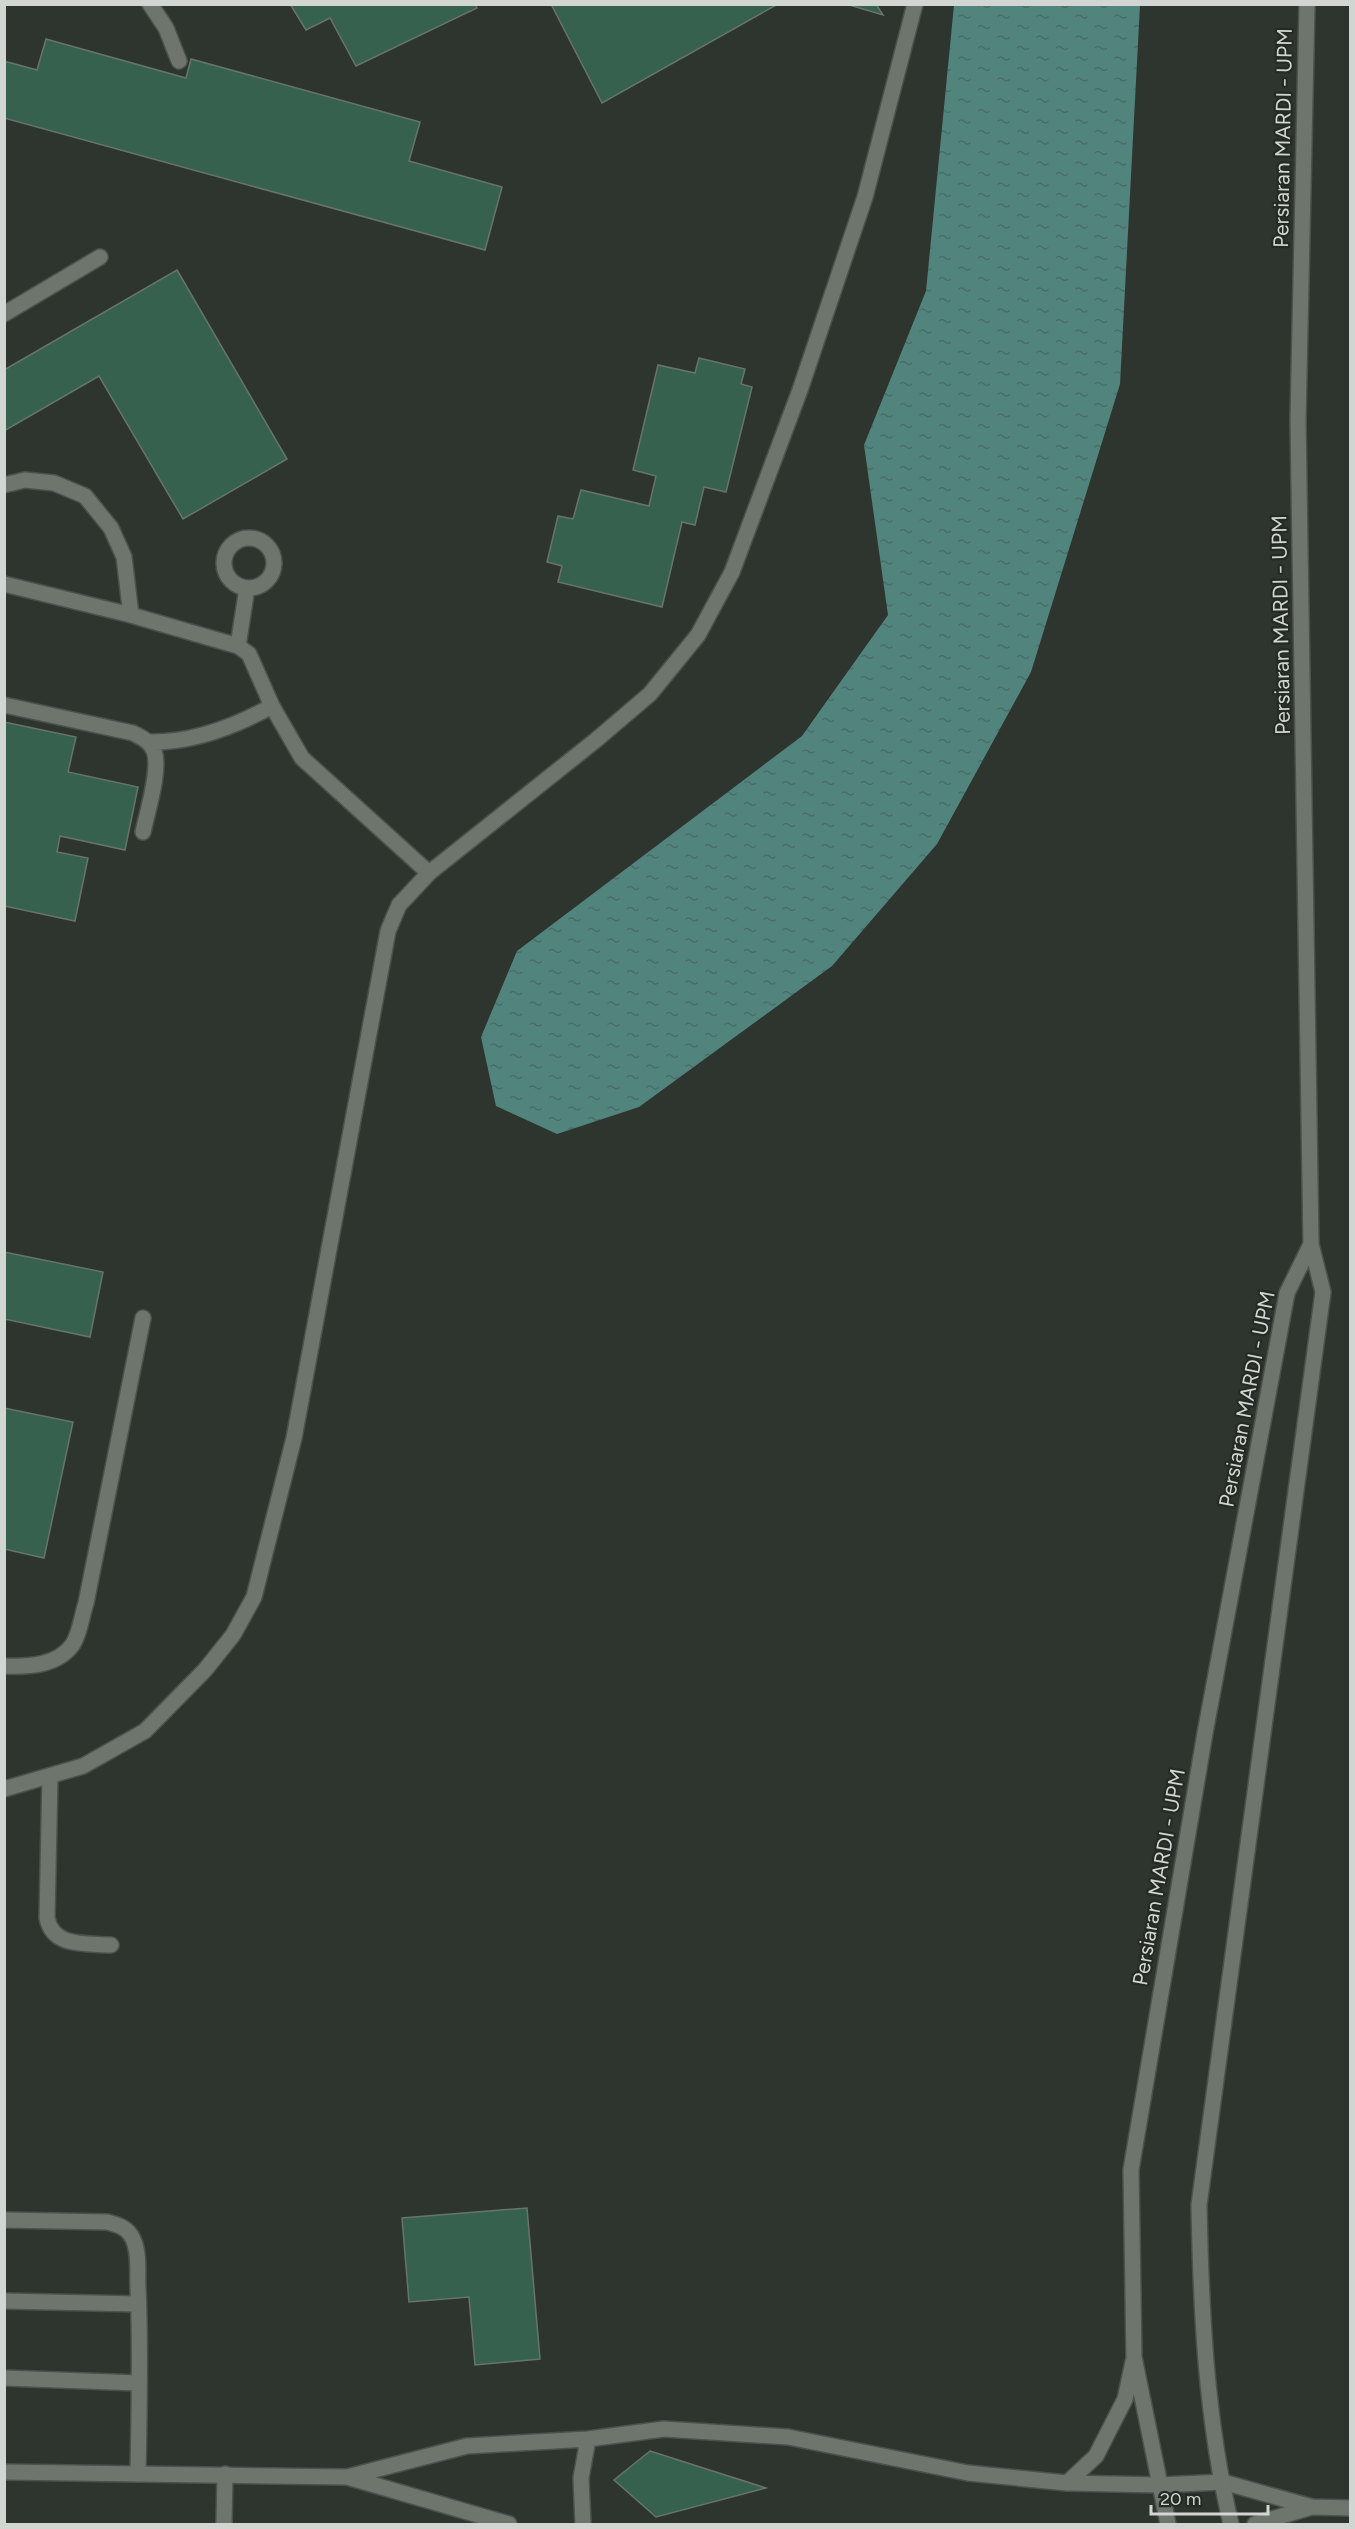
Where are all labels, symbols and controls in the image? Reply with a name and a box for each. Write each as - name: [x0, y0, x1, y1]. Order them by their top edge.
- street label: Persiaran MARDI - UPM: [1268, 28, 1297, 248]
- street label: Persiaran MARDI - UPM: [1266, 515, 1295, 735]
- street label: Persiaran MARDI - UPM: [1213, 1289, 1280, 1509]
- street label: Persiaran MARDI - UPM: [1127, 1767, 1190, 1987]
- scale bar: [1151, 2478, 1268, 2516]
- text: 20 m: [1160, 2488, 1201, 2510]

